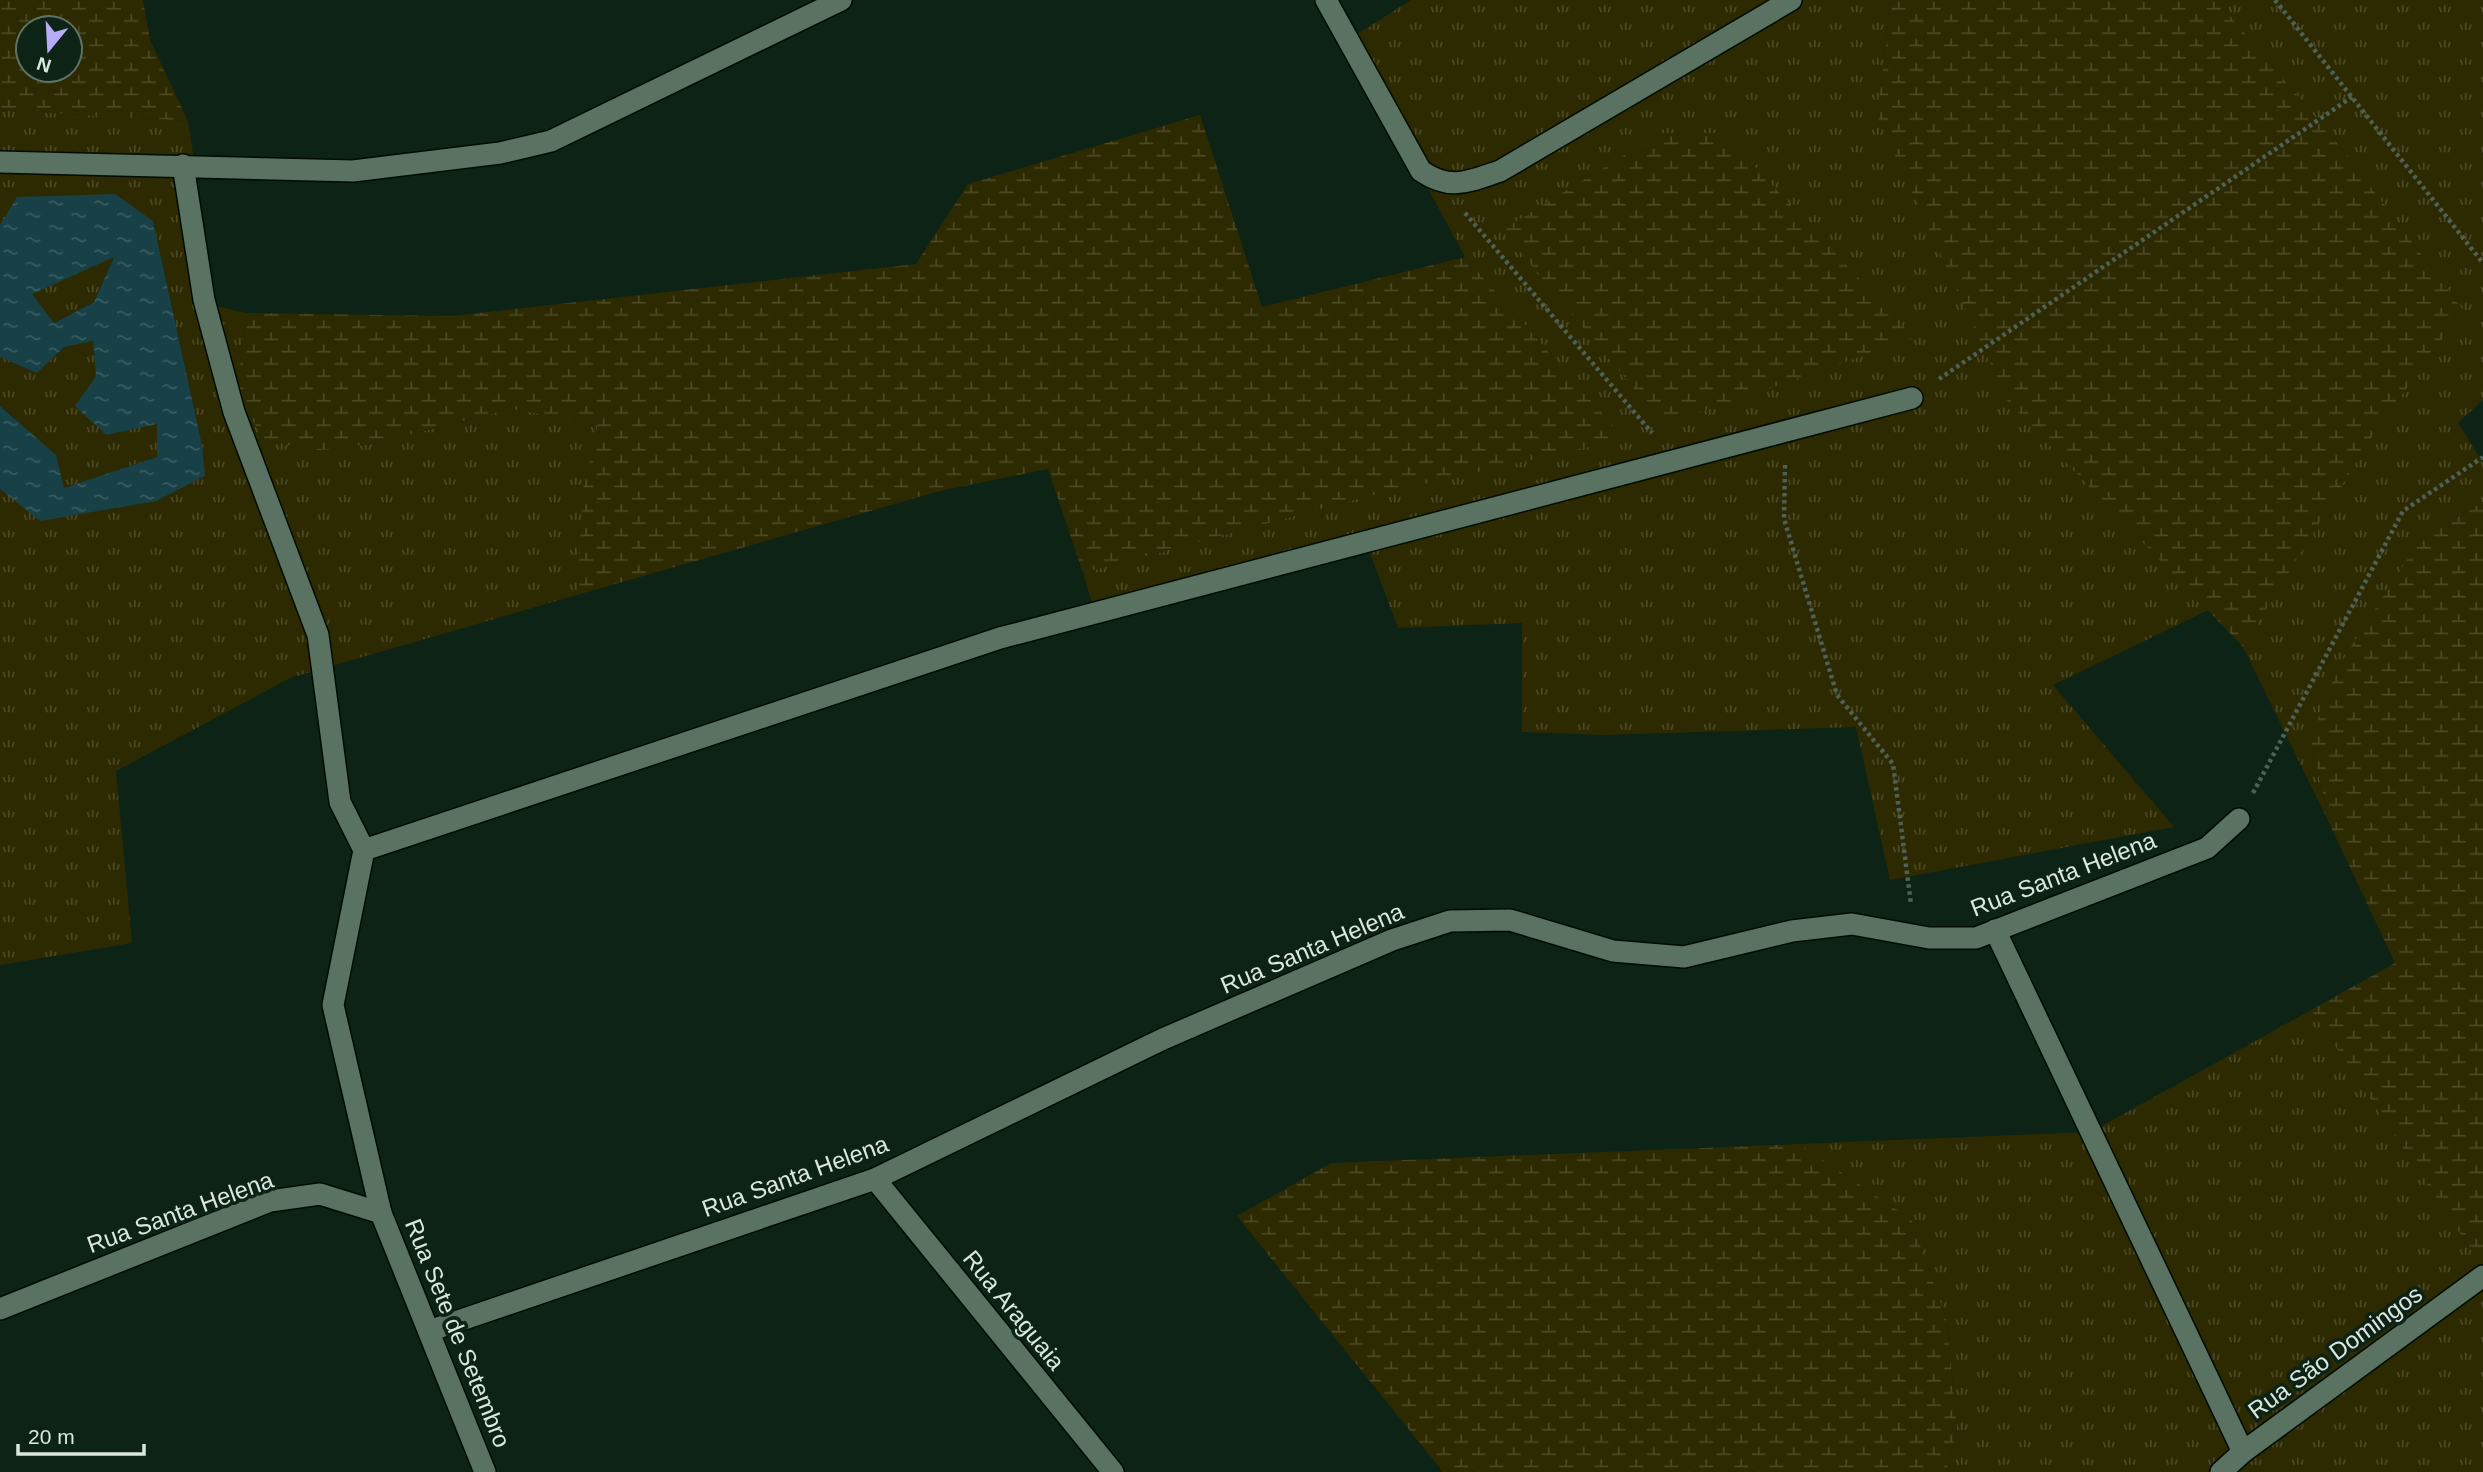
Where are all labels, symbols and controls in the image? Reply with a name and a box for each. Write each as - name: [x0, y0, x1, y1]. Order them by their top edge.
- north arrow: [14, 14, 84, 84]
- text: N: [34, 53, 54, 77]
- street label: Rua Santa Helena: [1967, 826, 2160, 922]
- street label: Rua Santa Helena: [1216, 897, 1408, 999]
- street label: Rua Santa Helena: [698, 1130, 892, 1222]
- street label: Rua Santa Helena: [83, 1166, 277, 1258]
- street label: Rua Sete de Setembro: [400, 1215, 516, 1451]
- street label: Rua Araguaia: [958, 1245, 1071, 1376]
- street label: Rua São Domingos: [2243, 1280, 2427, 1424]
- scale bar: [18, 1412, 144, 1456]
- text: 20 m: [28, 1425, 75, 1448]

